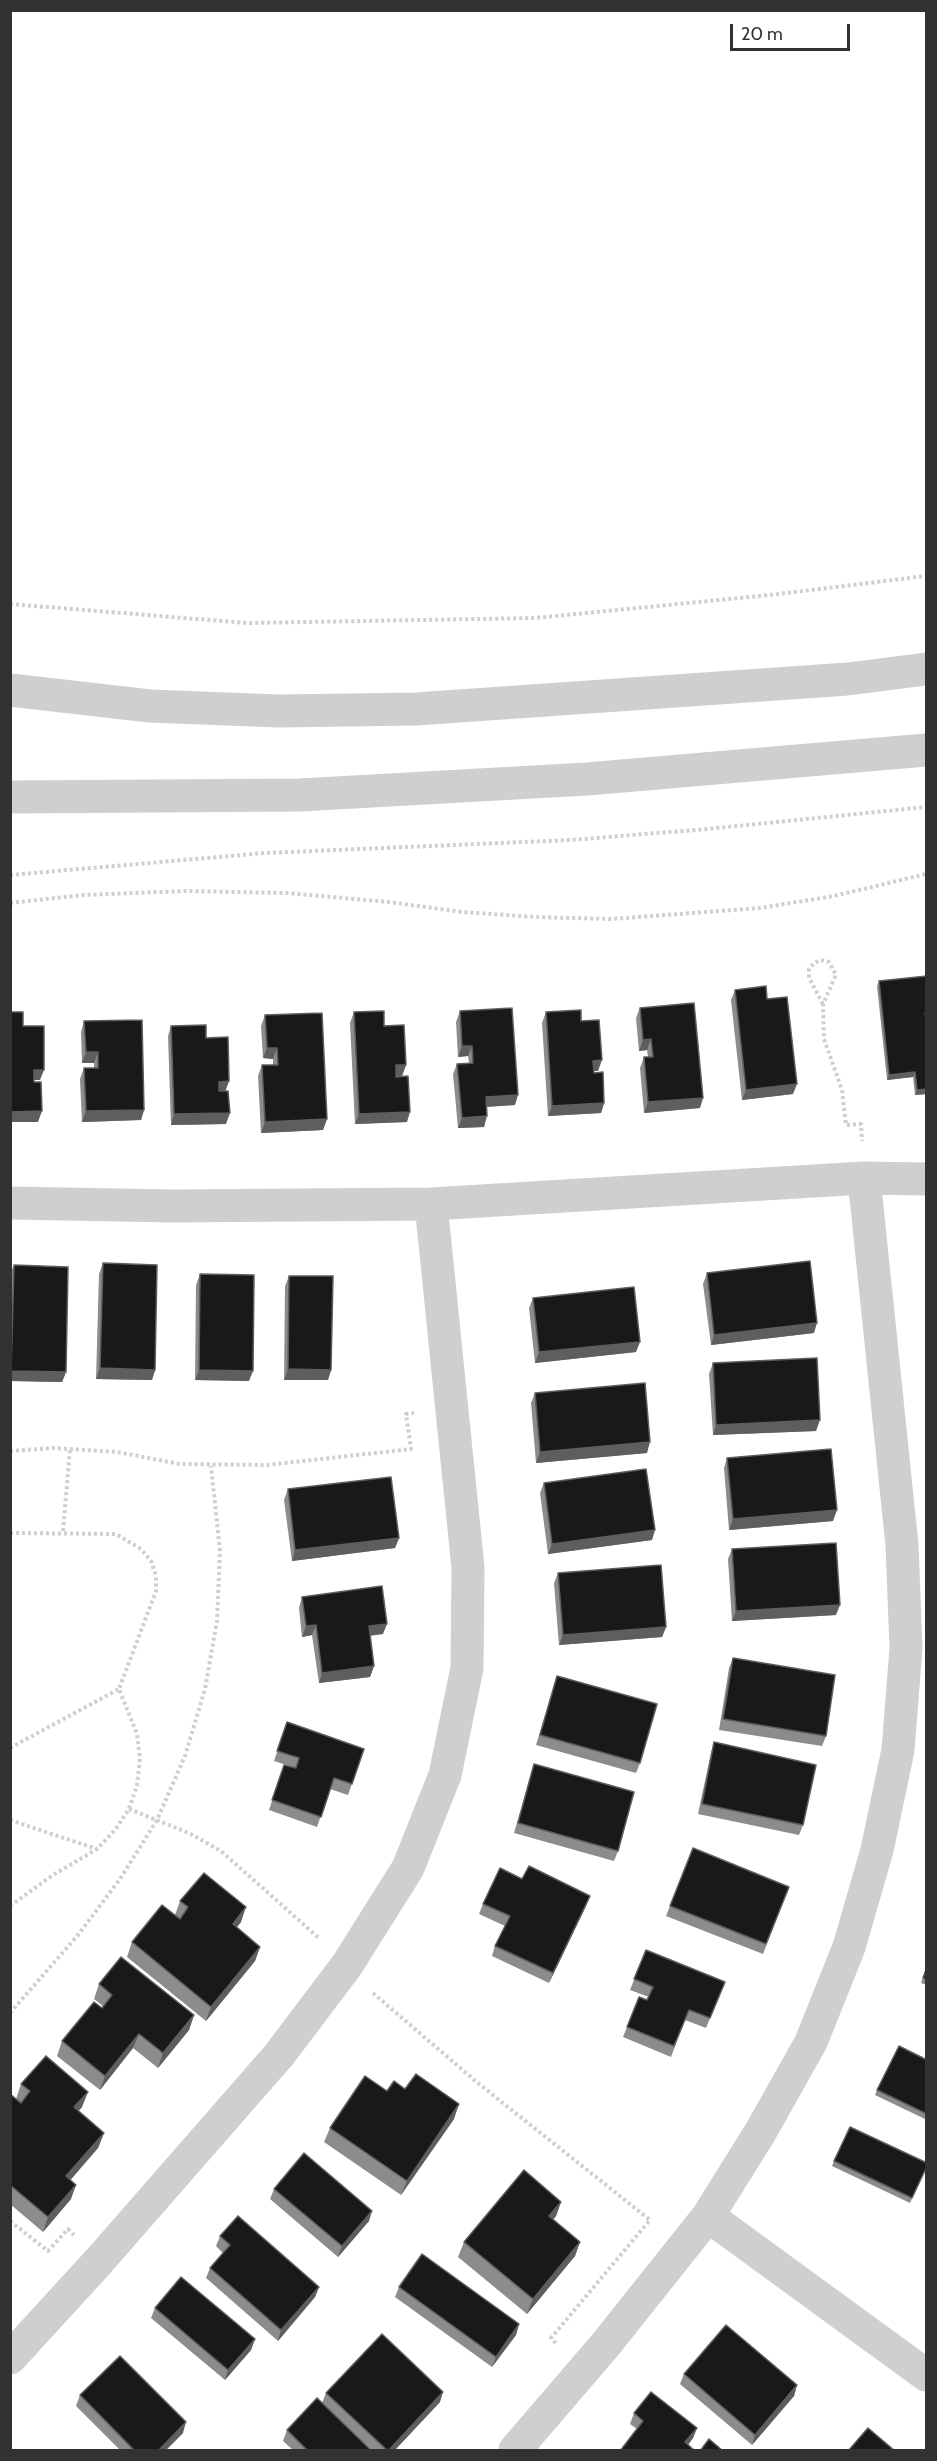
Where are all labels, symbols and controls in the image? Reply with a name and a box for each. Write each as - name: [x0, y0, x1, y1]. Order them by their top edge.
- scale bar: [733, 12, 853, 50]
- text: 20 m: [741, 23, 783, 45]

